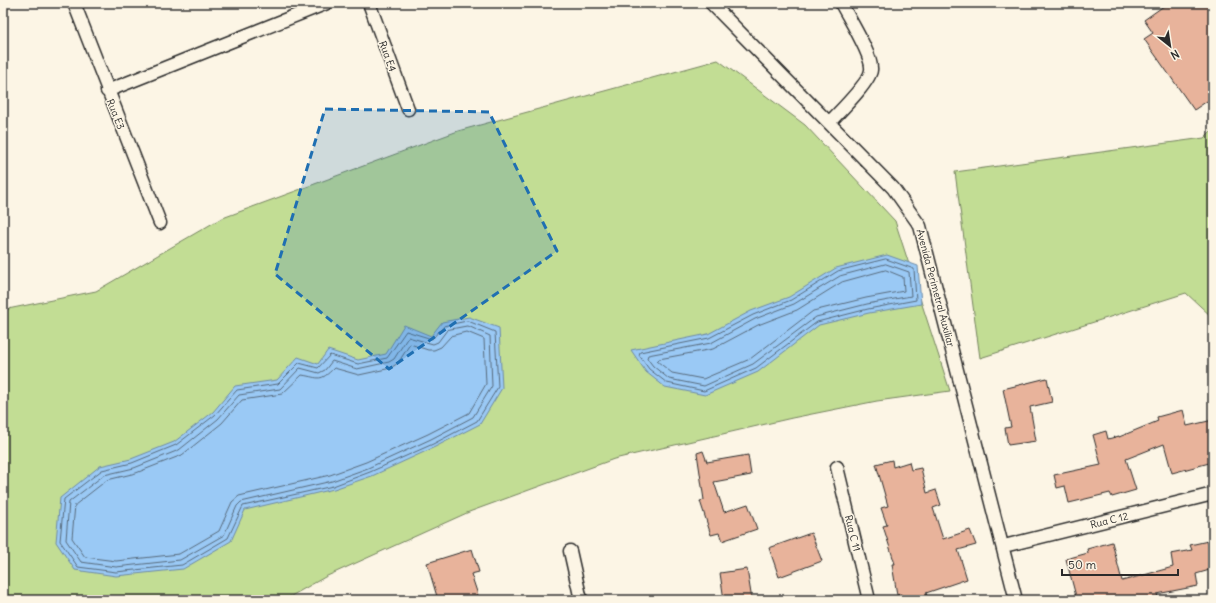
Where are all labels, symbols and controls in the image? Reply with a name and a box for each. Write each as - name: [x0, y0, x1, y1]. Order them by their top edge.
- north arrow: [1150, 26, 1190, 66]
- street label: Rua E4: [376, 39, 399, 74]
- text: N: [1168, 47, 1182, 63]
- street label: Rua E3: [104, 97, 128, 132]
- street label: Avenida Perimetral Auxiliar: [914, 228, 958, 348]
- street label: Rua C 12: [1089, 509, 1130, 531]
- street label: Rua C 11: [842, 514, 863, 553]
- scale bar: [1062, 551, 1178, 577]
- text: 50 m: [1068, 557, 1097, 572]

